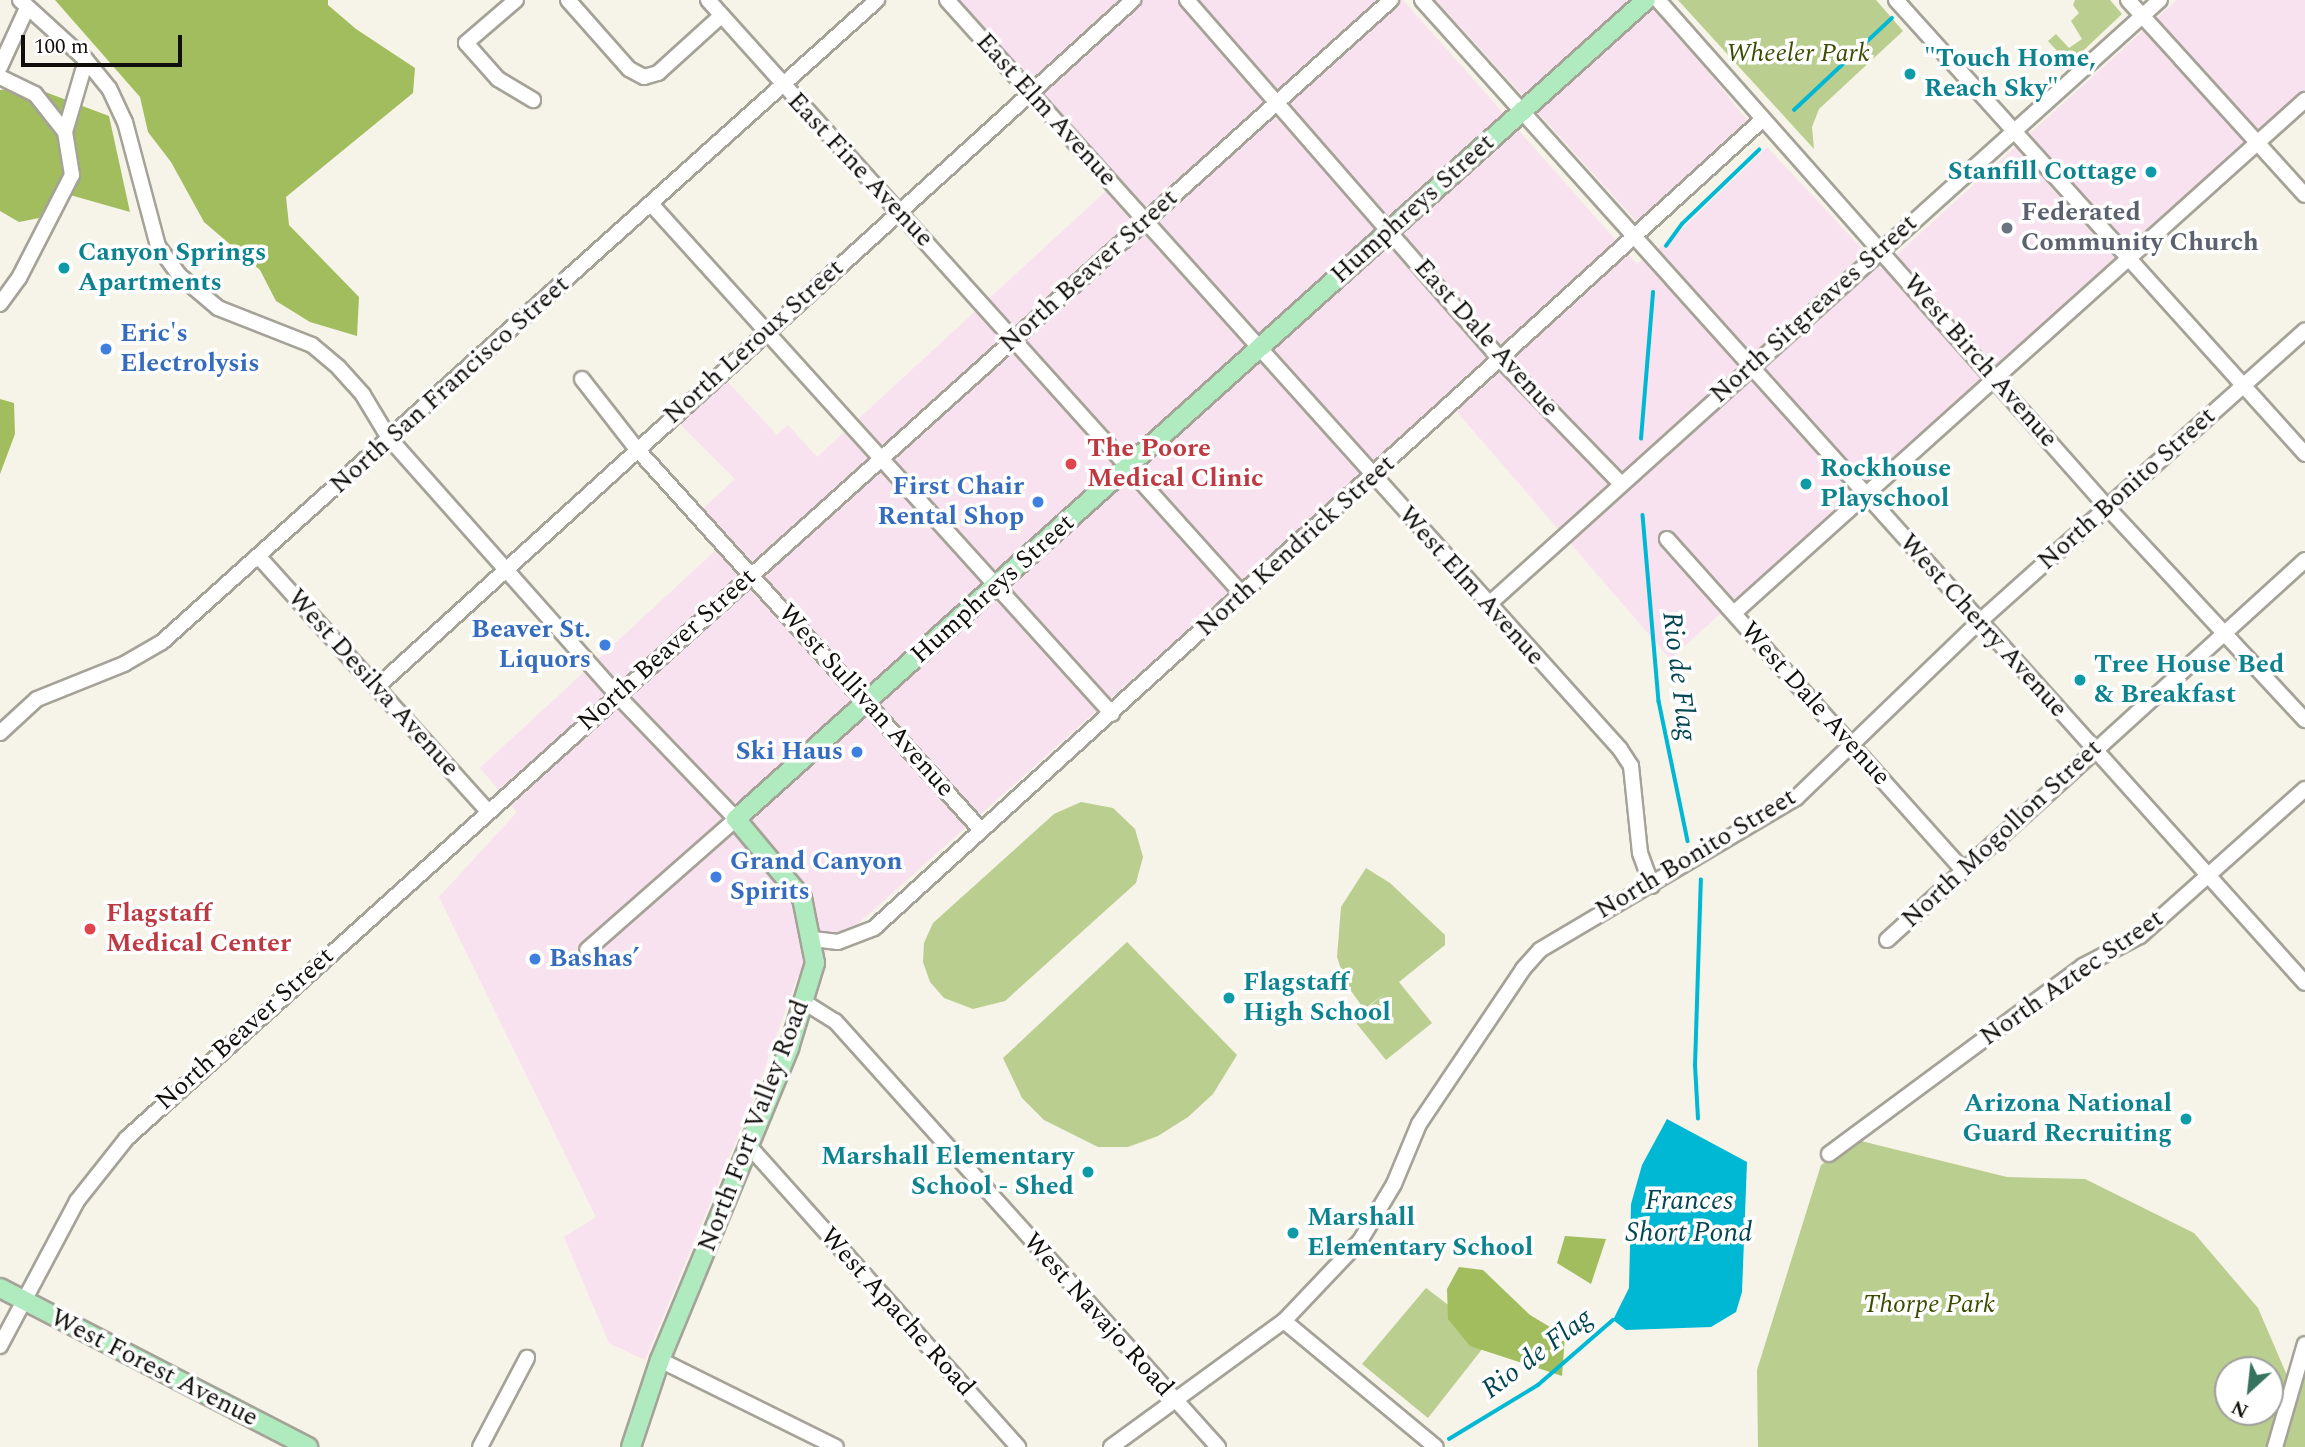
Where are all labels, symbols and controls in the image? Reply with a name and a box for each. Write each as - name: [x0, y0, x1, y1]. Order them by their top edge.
- scale bar: [24, 21, 186, 65]
- street label: East Elm Avenue: [969, 27, 1123, 193]
- text: 100 m: [34, 31, 89, 63]
- park label: Wheeler Park: [1726, 38, 1870, 70]
- place label: "Touch Home, Reach Sky": [1924, 43, 2096, 104]
- marker: "Touch Home, Reach Sky": [1902, 66, 1918, 82]
- street label: East Fine Avenue: [780, 86, 940, 254]
- street label: Humphreys Street: [1325, 127, 1501, 291]
- place label: Stanfill Cottage: [1948, 156, 2137, 188]
- marker: Stanfill Cottage: [2143, 164, 2159, 180]
- street label: North Beaver Street: [994, 183, 1184, 359]
- place label: Federated Community Church: [2021, 197, 2259, 258]
- street label: North Sitgreaves Street: [1704, 208, 1924, 410]
- marker: Federated Community Church: [1999, 220, 2015, 236]
- place label: Canyon Springs Apartments: [78, 237, 266, 298]
- street label: North Leroux Street: [658, 253, 850, 431]
- street label: East Dale Avenue: [1407, 253, 1565, 423]
- marker: Canyon Springs Apartments: [56, 260, 72, 276]
- street label: West Birch Avenue: [1896, 268, 2064, 454]
- street label: North San Francisco Street: [324, 269, 576, 501]
- place label: Eric's Electrolysis: [120, 318, 260, 380]
- marker: Eric's Electrolysis: [98, 341, 114, 357]
- street label: North Bonito Street: [2032, 401, 2222, 577]
- place label: The Poore Medical Clinic: [1087, 433, 1264, 494]
- street label: North Kendrick Street: [1190, 449, 1402, 643]
- place label: Rockhouse Playschool: [1820, 453, 1951, 514]
- marker: The Poore Medical Clinic: [1061, 454, 1081, 474]
- place label: First Chair Rental Shop: [877, 471, 1024, 532]
- marker: Rockhouse Playschool: [1798, 476, 1814, 492]
- marker: First Chair Rental Shop: [1030, 494, 1046, 510]
- street label: West Elm Avenue: [1391, 500, 1551, 672]
- street label: Humphreys Street: [905, 507, 1081, 671]
- street label: West Cherry Avenue: [1892, 528, 2074, 724]
- street label: North Beaver Street: [572, 562, 762, 738]
- street label: West Desilva Avenue: [281, 583, 465, 783]
- street label: West Sullivan Avenue: [771, 598, 961, 804]
- water label: Rio de Flag: [1654, 610, 1704, 742]
- place label: Beaver St. Liquors: [471, 614, 591, 676]
- street label: West Dale Avenue: [1733, 616, 1897, 792]
- marker: Beaver St. Liquors: [597, 637, 613, 653]
- place label: Tree House Bed & Breakfast: [2094, 649, 2284, 710]
- marker: Tree House Bed & Breakfast: [2072, 672, 2088, 688]
- street label: North Mogollon Street: [1896, 733, 2108, 935]
- place label: Ski Haus: [736, 736, 843, 768]
- marker: Ski Haus: [849, 744, 865, 760]
- street label: North Bonito Street: [1590, 782, 1802, 926]
- place label: Grand Canyon Spirits: [730, 846, 903, 908]
- marker: Grand Canyon Spirits: [708, 869, 724, 885]
- place label: Flagstaff Medical Center: [106, 898, 291, 960]
- street label: North Aztec Street: [1974, 903, 2170, 1053]
- marker: Flagstaff Medical Center: [80, 919, 100, 939]
- street label: North Beaver Street: [150, 941, 340, 1117]
- place label: Bashas’: [549, 943, 639, 975]
- marker: Bashas’: [527, 951, 543, 967]
- place label: Flagstaff High School: [1243, 967, 1391, 1028]
- marker: Flagstaff High School: [1221, 990, 1237, 1006]
- street label: North Fort Valley Road: [692, 996, 816, 1256]
- place label: Arizona National Guard Recruiting: [1963, 1088, 2172, 1150]
- marker: Arizona National Guard Recruiting: [2178, 1111, 2194, 1127]
- place label: Marshall Elementary School - Shed: [821, 1141, 1074, 1202]
- marker: Marshall Elementary School - Shed: [1080, 1164, 1096, 1180]
- water label: Frances Short Pond: [1626, 1184, 1752, 1250]
- place label: Marshall Elementary School: [1307, 1202, 1533, 1264]
- street label: West Apache Road: [813, 1221, 981, 1403]
- marker: Marshall Elementary School: [1285, 1225, 1301, 1241]
- street label: West Navajo Road: [1016, 1227, 1180, 1403]
- park label: Thorpe Park: [1863, 1289, 1995, 1321]
- street label: West Forest Avenue: [45, 1302, 263, 1434]
- water label: Rio de Flag: [1475, 1302, 1599, 1406]
- north arrow: [2214, 1356, 2284, 1426]
- text: N: [2227, 1392, 2254, 1425]

